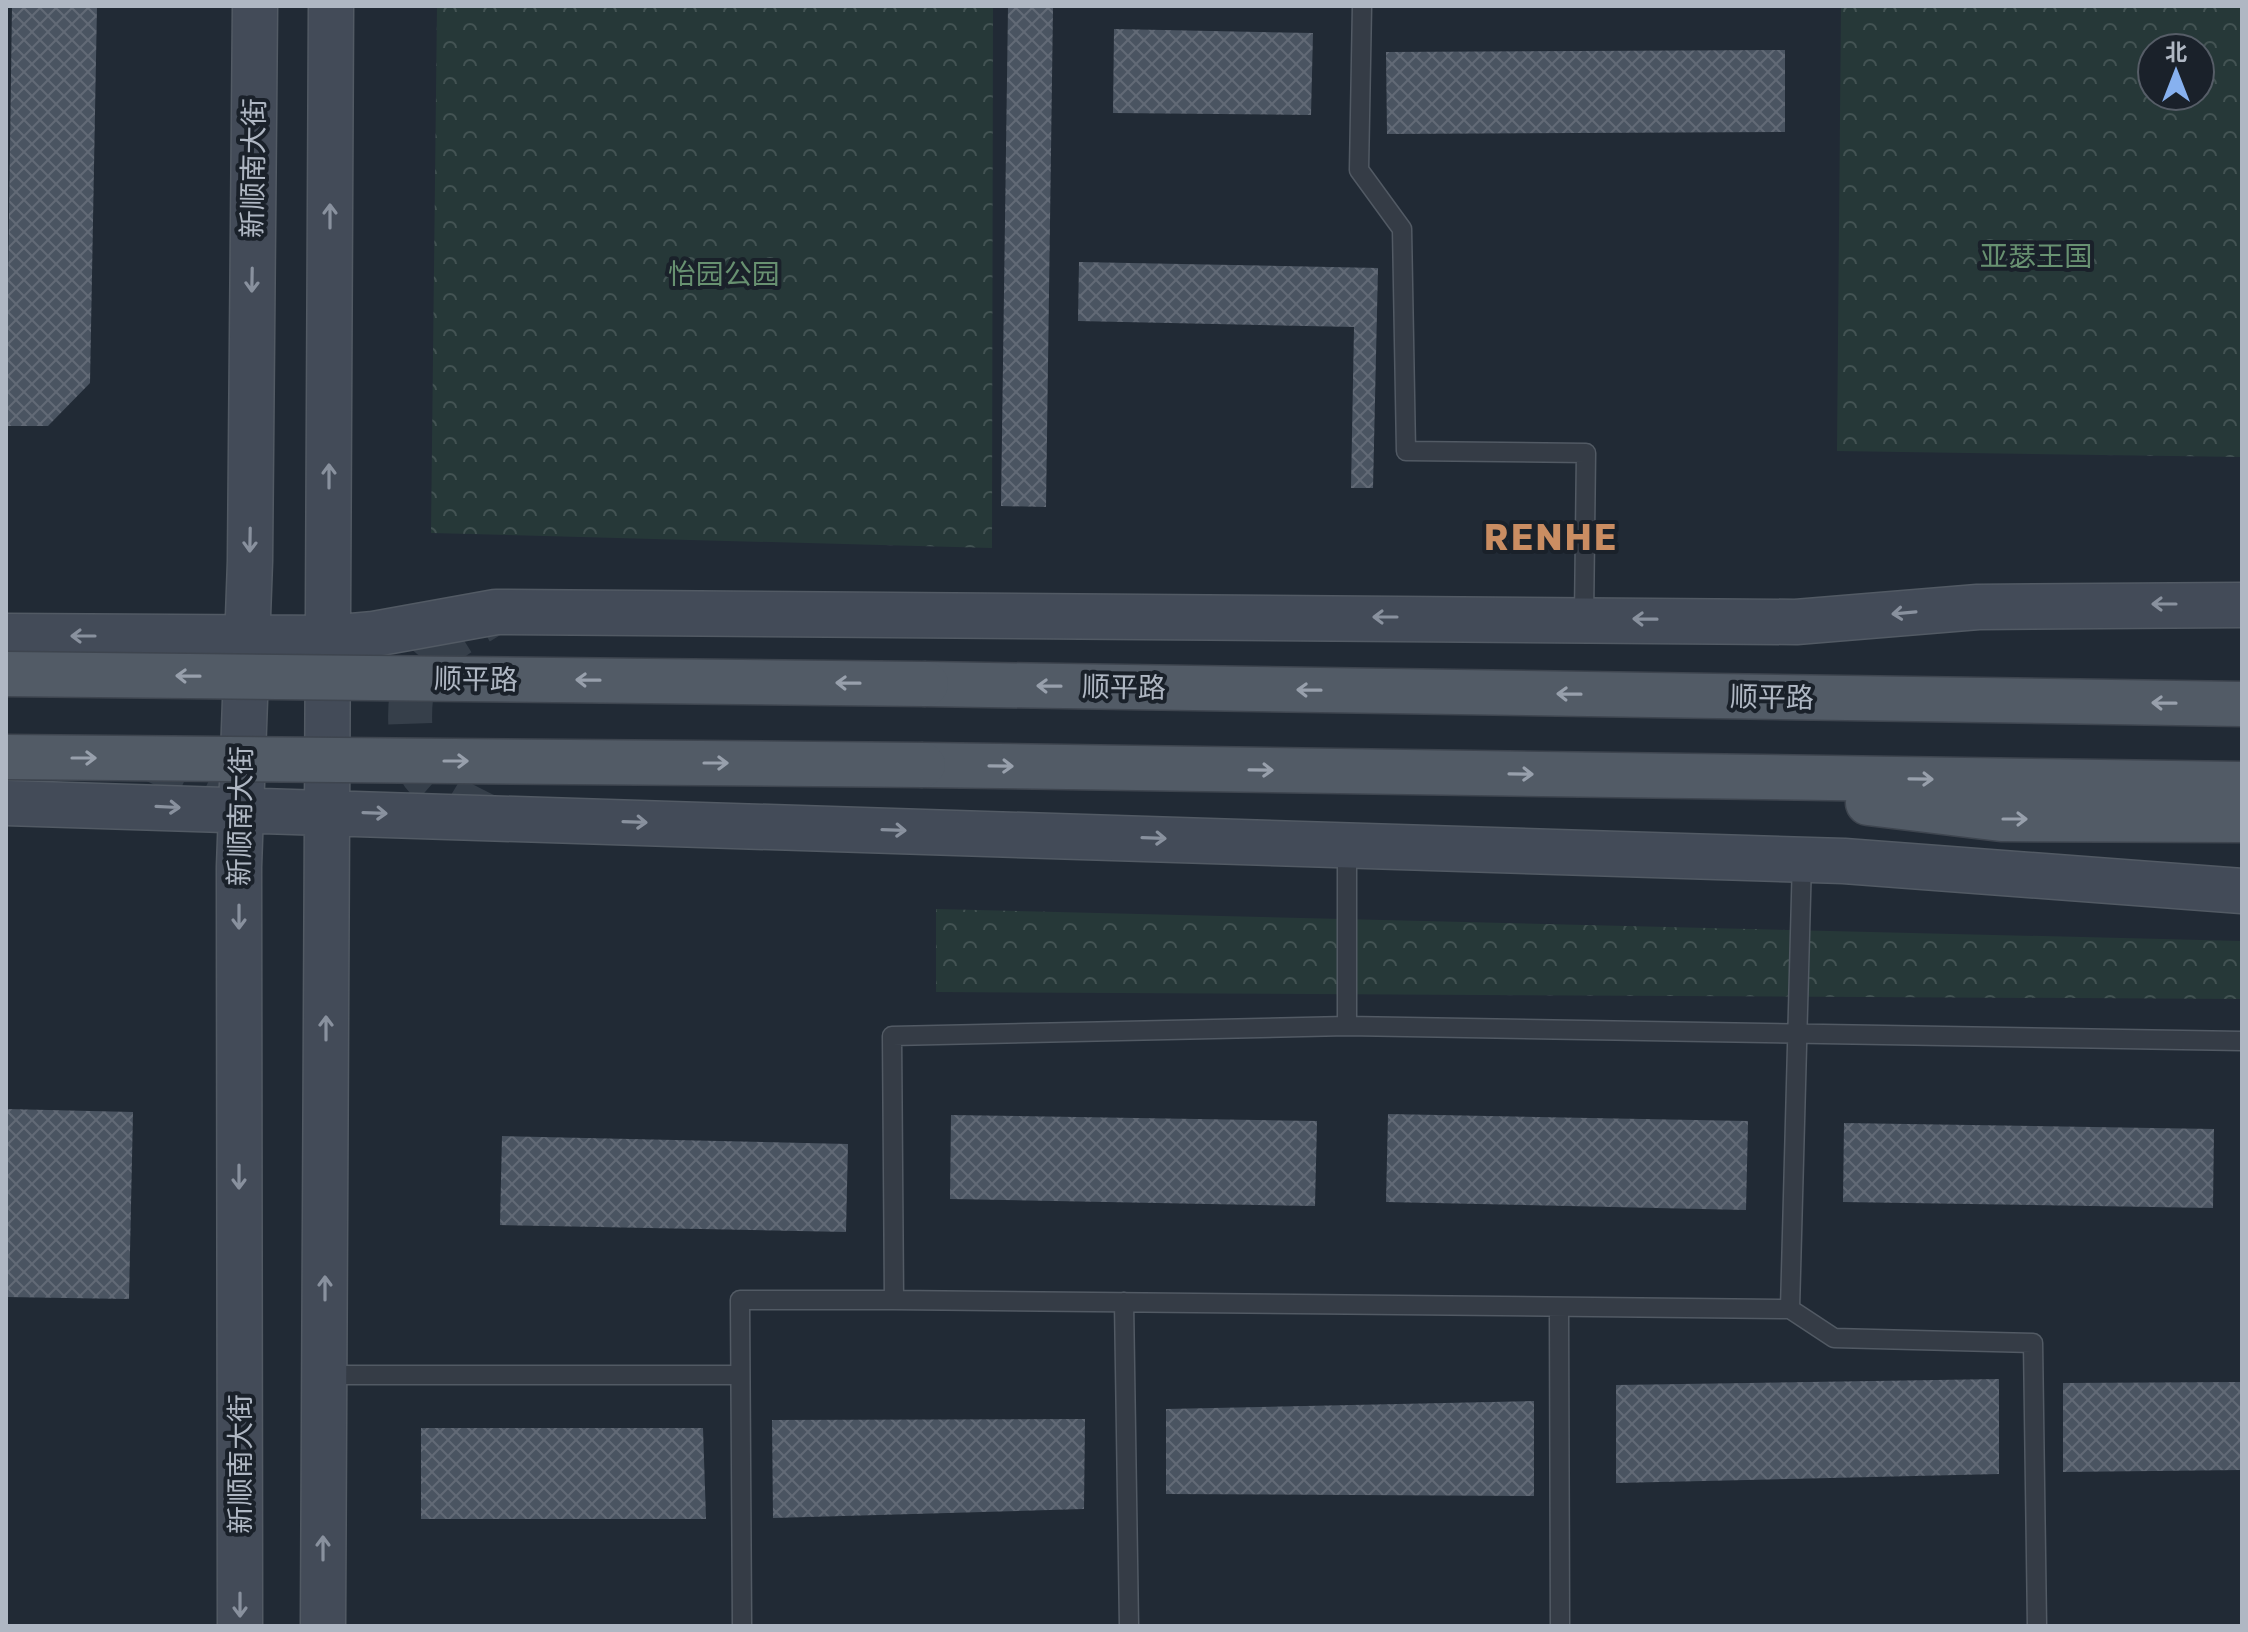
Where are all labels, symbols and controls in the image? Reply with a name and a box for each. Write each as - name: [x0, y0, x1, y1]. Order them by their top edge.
- north arrow: [2136, 32, 2216, 112]
- text: 北: [2165, 38, 2187, 65]
- street label: 新顺南大街: [235, 98, 270, 238]
- one-way arrow: [322, 203, 338, 230]
- park label: 亚瑟王国: [1980, 239, 2092, 272]
- park label: 怡园公园: [668, 257, 780, 290]
- one-way arrow: [244, 266, 260, 293]
- one-way arrow: [321, 463, 336, 490]
- district label: RENHE: [1484, 515, 1618, 558]
- one-way arrow: [242, 526, 258, 553]
- one-way arrow: [2151, 596, 2178, 612]
- one-way arrow: [1891, 606, 1918, 621]
- one-way arrow: [1372, 609, 1399, 625]
- one-way arrow: [1632, 611, 1659, 627]
- one-way arrow: [70, 628, 97, 644]
- street label: 顺平路: [434, 661, 518, 696]
- one-way arrow: [175, 668, 202, 684]
- street label: 顺平路: [1082, 669, 1166, 704]
- one-way arrow: [575, 672, 602, 688]
- one-way arrow: [835, 675, 862, 691]
- one-way arrow: [1036, 678, 1063, 694]
- street label: 顺平路: [1730, 679, 1814, 714]
- one-way arrow: [1296, 682, 1323, 697]
- one-way arrow: [1556, 686, 1583, 701]
- one-way arrow: [2151, 695, 2178, 711]
- street label: 新顺南大街: [222, 746, 257, 886]
- one-way arrow: [70, 750, 97, 766]
- one-way arrow: [442, 753, 469, 769]
- one-way arrow: [702, 755, 729, 771]
- one-way arrow: [987, 758, 1014, 774]
- one-way arrow: [1247, 762, 1274, 778]
- one-way arrow: [1507, 766, 1534, 781]
- one-way arrow: [1907, 771, 1934, 787]
- one-way arrow: [154, 800, 181, 815]
- one-way arrow: [361, 806, 388, 821]
- one-way arrow: [2001, 811, 2028, 827]
- one-way arrow: [621, 814, 648, 829]
- one-way arrow: [880, 823, 907, 838]
- one-way arrow: [1140, 831, 1167, 846]
- one-way arrow: [231, 903, 247, 930]
- one-way arrow: [318, 1015, 334, 1042]
- one-way arrow: [231, 1163, 247, 1190]
- one-way arrow: [317, 1275, 333, 1302]
- street label: 新顺南大街: [223, 1394, 256, 1534]
- one-way arrow: [315, 1535, 331, 1562]
- one-way arrow: [232, 1591, 248, 1618]

